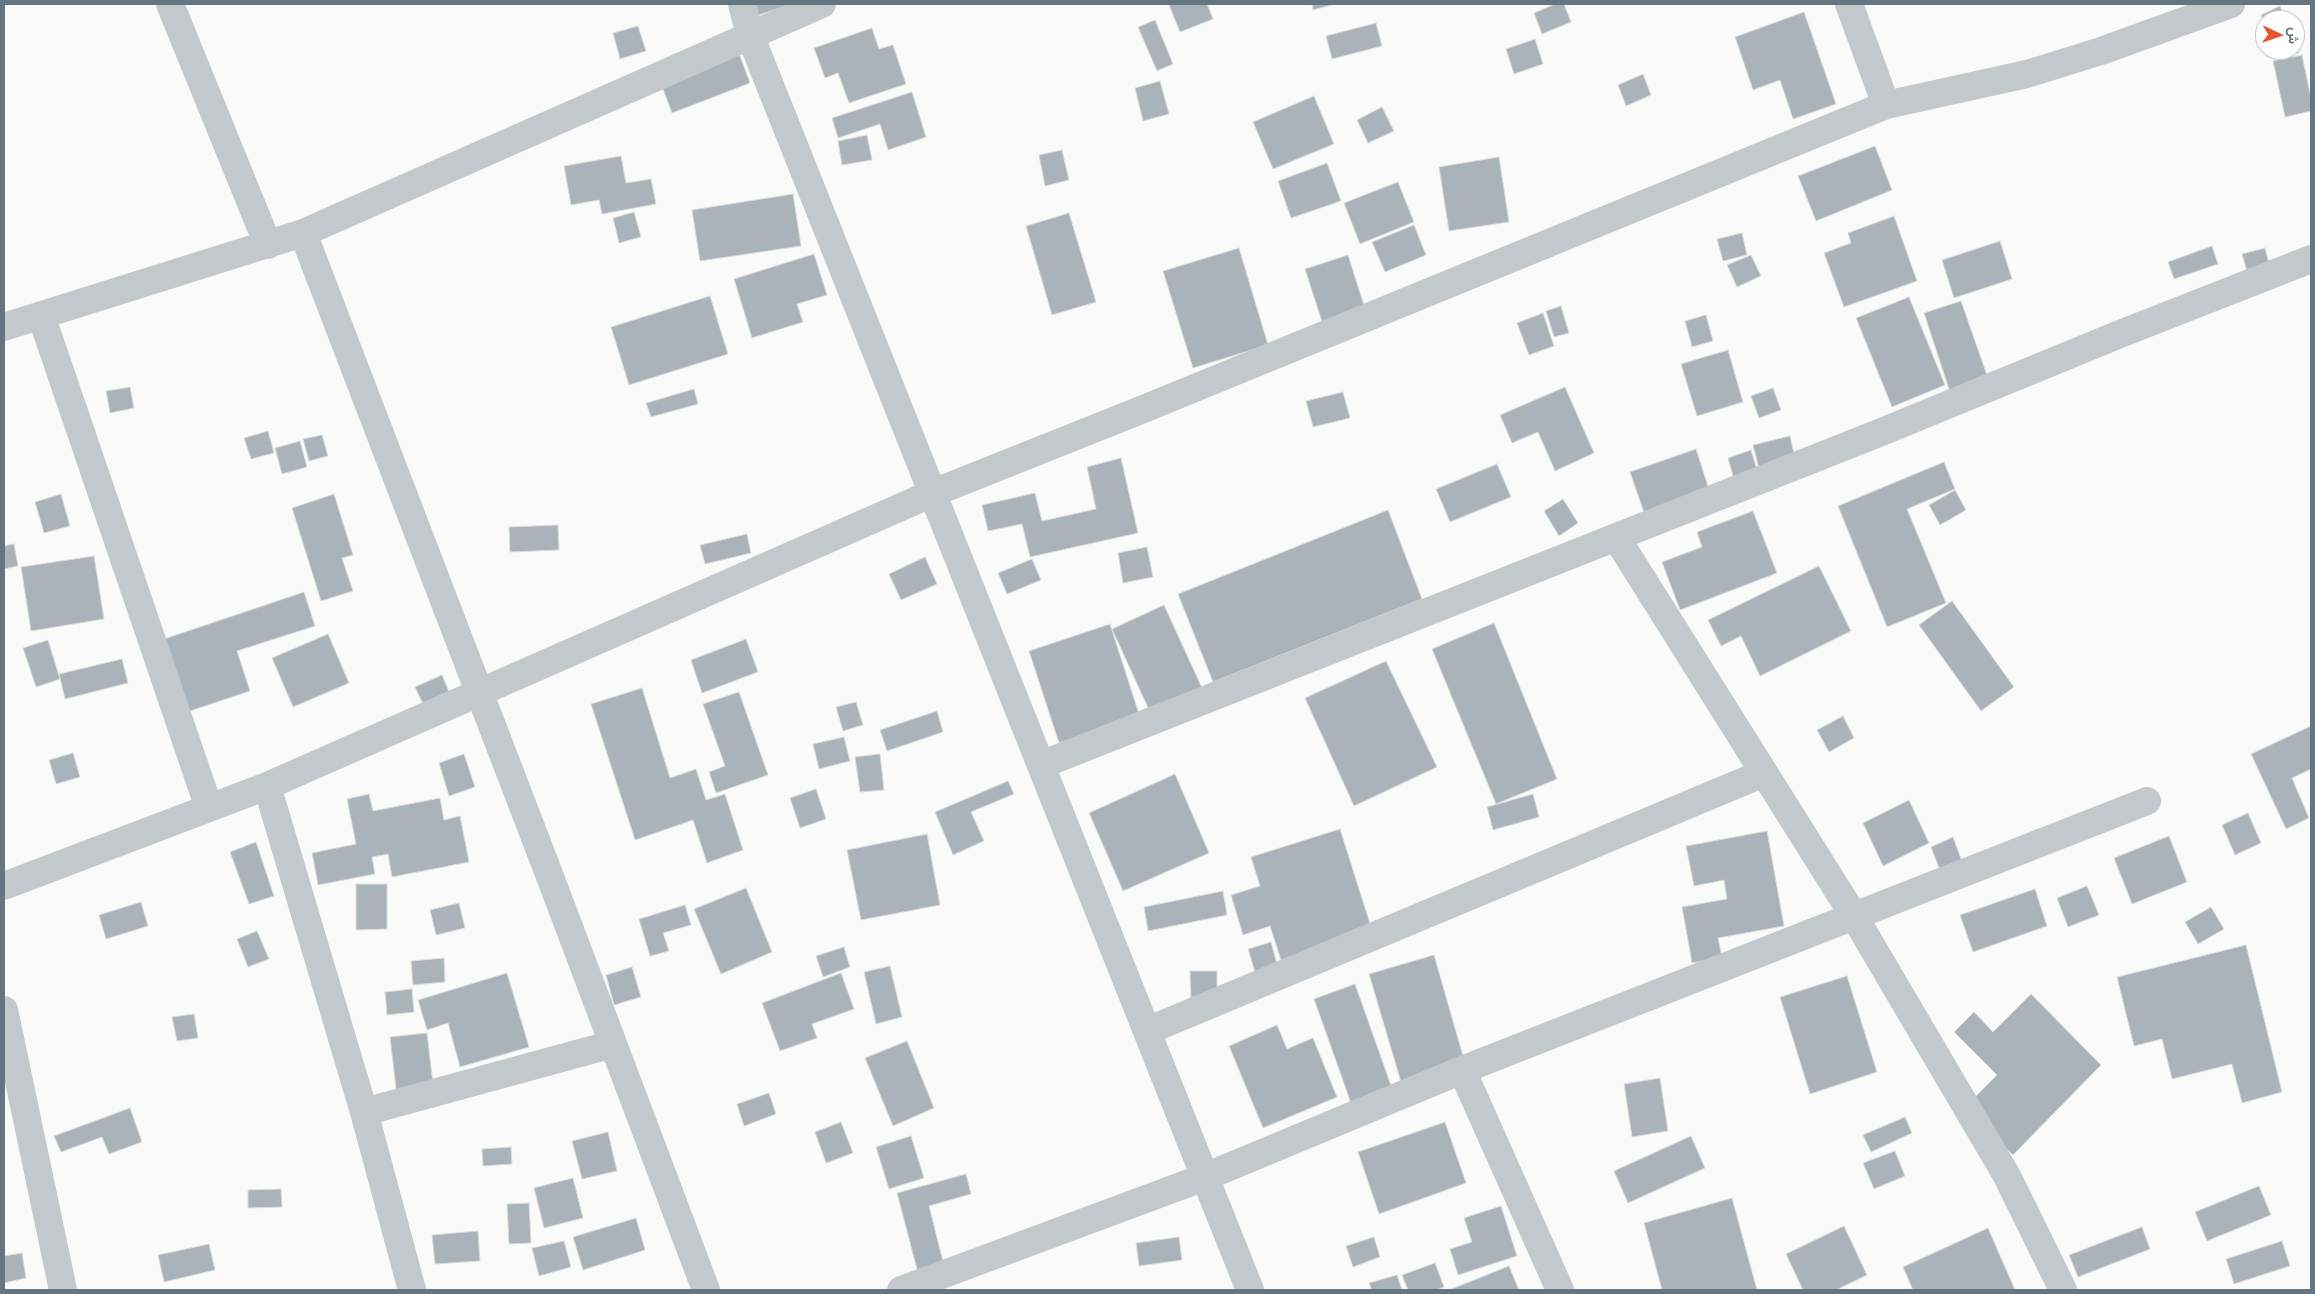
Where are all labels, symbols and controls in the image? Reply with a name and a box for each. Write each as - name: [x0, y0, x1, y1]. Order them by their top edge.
- north arrow: [2255, 10, 2305, 60]
- text: ش: [2284, 27, 2304, 45]

